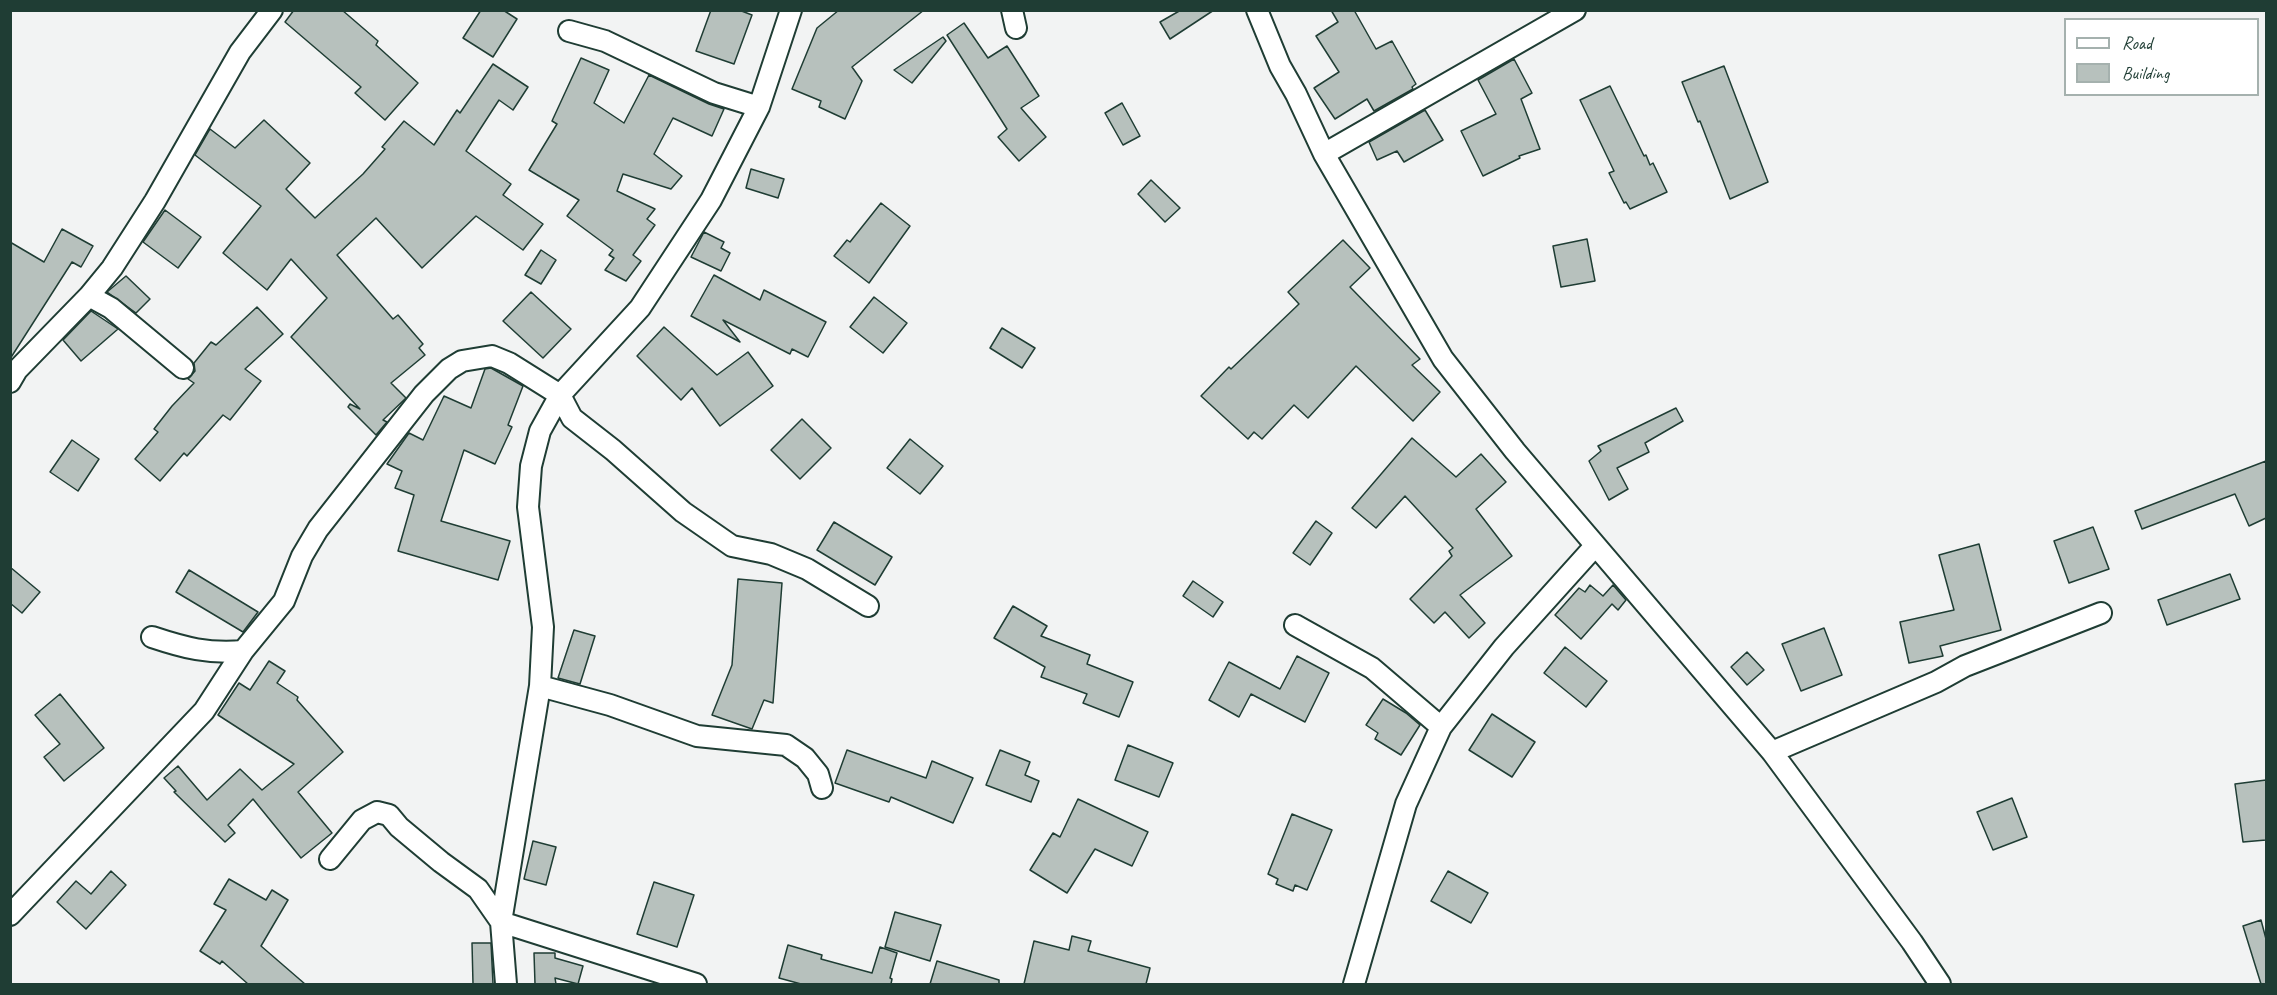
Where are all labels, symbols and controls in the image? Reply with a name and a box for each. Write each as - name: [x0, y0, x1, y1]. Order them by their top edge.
- legend: [2064, 18, 2259, 96]
- text: Road: [2122, 32, 2152, 54]
- text: Building: [2122, 62, 2169, 84]

